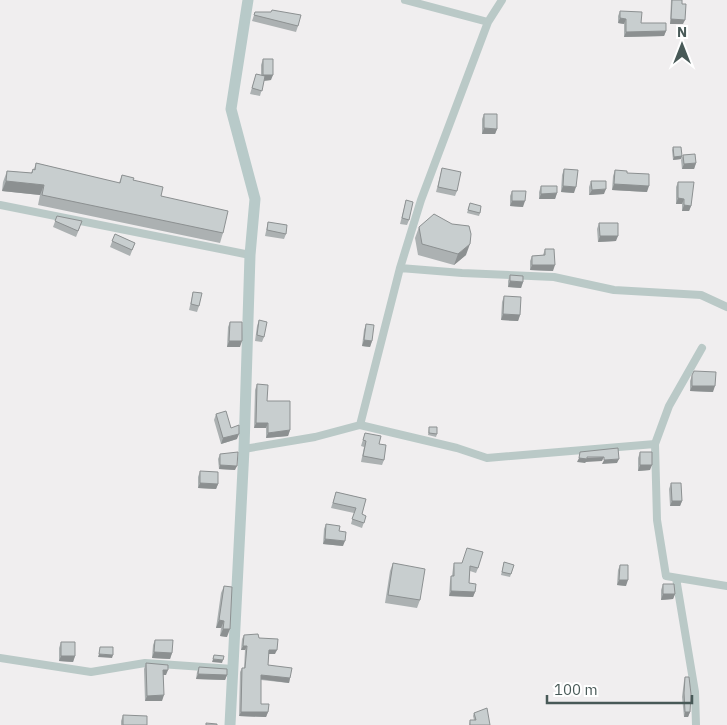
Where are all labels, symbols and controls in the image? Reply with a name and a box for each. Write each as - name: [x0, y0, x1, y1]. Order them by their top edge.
- north arrow: [657, 20, 707, 70]
- text: N: [677, 23, 687, 41]
- scale bar: [547, 672, 692, 704]
- text: 100 m: [554, 680, 598, 699]

